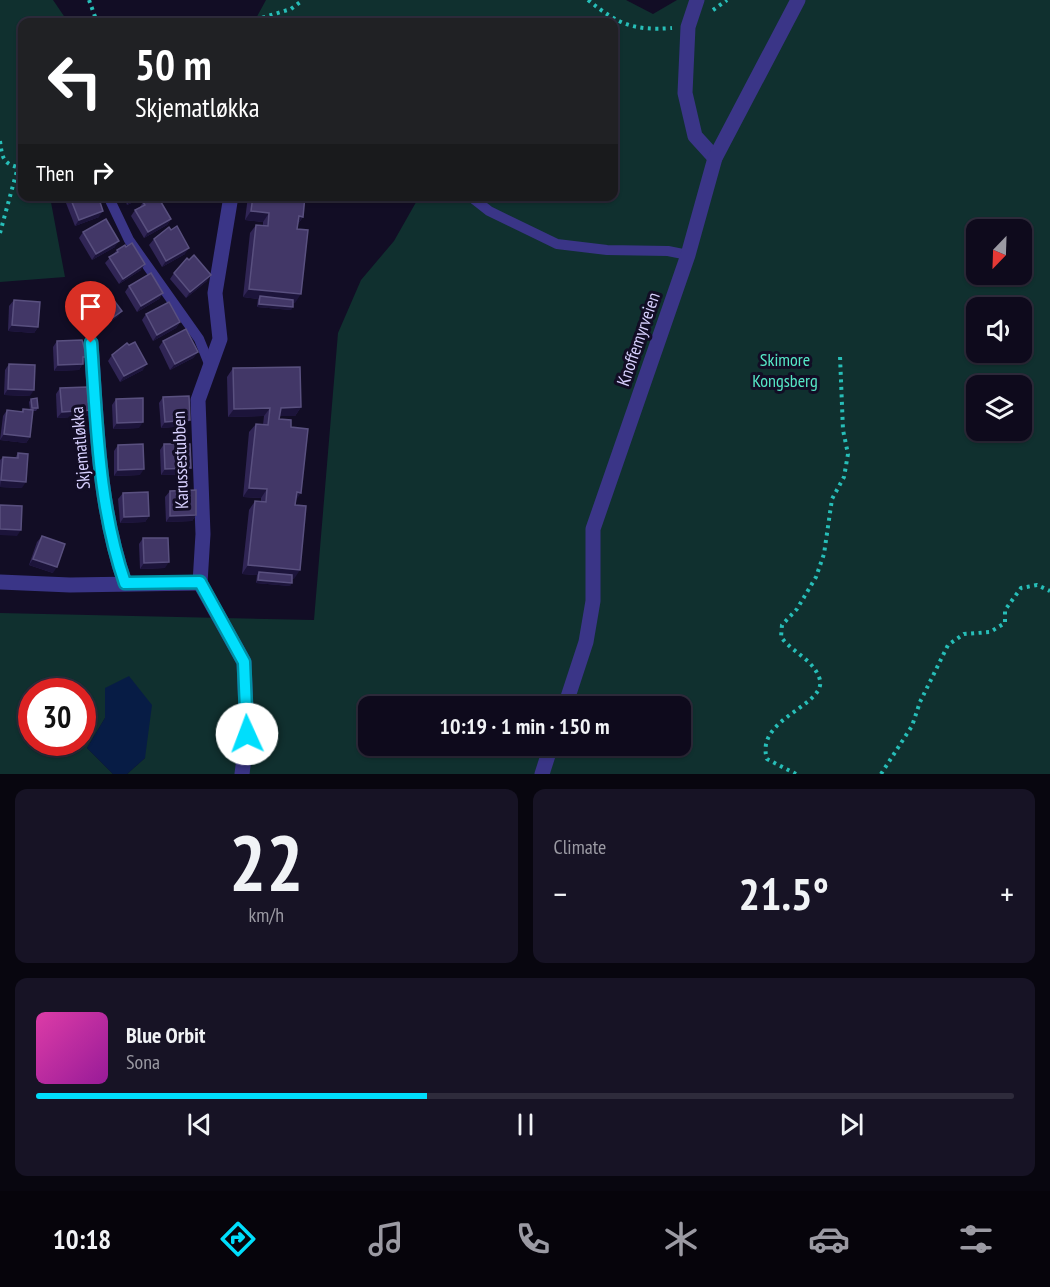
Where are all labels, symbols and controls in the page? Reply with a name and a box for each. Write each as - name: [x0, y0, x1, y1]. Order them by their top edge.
- text: 50 m: [135, 37, 212, 92]
- icon: left: [36, 42, 114, 120]
- text: Skjematløkka: [135, 90, 260, 124]
- icon: right: [86, 156, 119, 189]
- text: Then: [36, 159, 74, 187]
- north arrow: [966, 219, 1032, 285]
- map controls: [966, 219, 1032, 441]
- pin: [65, 281, 116, 343]
- street label: Knoffemyrveien: [611, 289, 665, 389]
- icon: arrive: [74, 290, 107, 323]
- button: sound: [966, 297, 1032, 363]
- park label: Skimore Kongsberg: [752, 348, 818, 392]
- button: layers: [966, 375, 1032, 441]
- street label: Skjematløkka: [65, 406, 95, 490]
- street label: Karussestubben: [167, 411, 193, 509]
- speed limit sign: 30: [18, 678, 96, 756]
- position arrow: [215, 702, 279, 766]
- text: 10:19 · 1 min · 150 m: [439, 712, 610, 740]
- text: 22: [229, 812, 304, 913]
- text: Climate: [554, 834, 606, 860]
- text: 21.5°: [739, 864, 829, 922]
- text: −: [554, 872, 567, 915]
- text: +: [1000, 872, 1014, 915]
- text: km/h: [249, 902, 284, 928]
- text: Blue Orbit: [126, 1021, 205, 1049]
- text: Sona: [126, 1049, 160, 1075]
- icon: previous: [183, 1108, 216, 1141]
- icon: pause: [509, 1108, 542, 1141]
- icon: next: [835, 1108, 868, 1141]
- icon: directions: [217, 1218, 259, 1260]
- icon: music: [365, 1218, 407, 1260]
- icon: phone: [512, 1218, 554, 1260]
- icon: climate: [660, 1218, 702, 1260]
- icon: car: [808, 1218, 850, 1260]
- icon: filters: [955, 1218, 997, 1260]
- text: 10:18: [53, 1222, 111, 1256]

